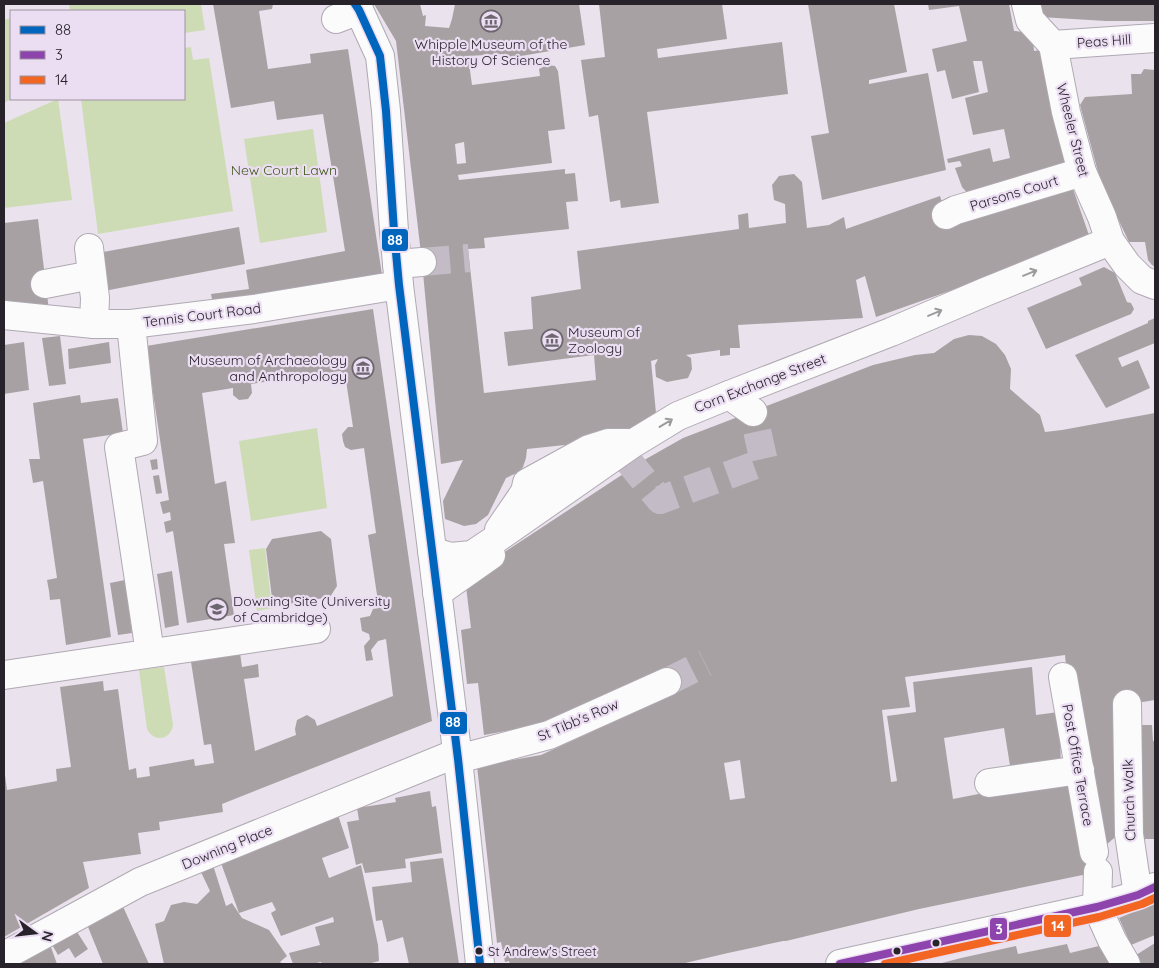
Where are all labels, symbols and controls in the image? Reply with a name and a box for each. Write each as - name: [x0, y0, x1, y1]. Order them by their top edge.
- museum icon: Whipple Museum of the History Of Science: [479, 9, 503, 33]
- legend: [10, 10, 185, 100]
- text: 88: [55, 20, 71, 39]
- street label: Peas Hill: [1076, 30, 1132, 52]
- place label: Whipple Museum of the History Of Science: [415, 35, 567, 69]
- text: 3: [55, 45, 63, 64]
- text: 14: [55, 70, 68, 89]
- street label: Wheeler Street: [1053, 81, 1093, 179]
- park label: New Court Lawn: [231, 161, 337, 179]
- street label: Parsons Court: [968, 171, 1061, 215]
- line badge: 88: [381, 228, 409, 252]
- text: 88: [387, 231, 403, 249]
- one-way arrow: [1022, 268, 1037, 277]
- street label: Tennis Court Road: [142, 299, 262, 331]
- one-way arrow: [927, 307, 942, 317]
- place label: Museum of Zoology: [568, 323, 640, 357]
- museum icon: Museum of Zoology: [540, 328, 564, 352]
- street label: Corn Exchange Street: [692, 349, 829, 416]
- place label: Museum of Archaeology and Anthropology: [189, 351, 347, 385]
- museum icon: Museum of Archaeology and Anthropology: [351, 356, 375, 380]
- one-way arrow: [659, 417, 673, 427]
- place label: Downing Site (University of Cambridge): [233, 592, 390, 626]
- school or university icon: Downing Site (University of Cambridge): [205, 597, 229, 621]
- street label: St Tibb's Row: [535, 695, 622, 745]
- street label: Post Office Terrace: [1058, 703, 1098, 827]
- line badge: 88: [439, 711, 468, 735]
- text: 88: [445, 713, 461, 731]
- street label: Church Walk: [1119, 759, 1139, 841]
- street label: Downing Place: [179, 821, 275, 873]
- north arrow: [10, 908, 60, 958]
- line badge: 14: [1043, 914, 1072, 938]
- line badge: 3: [989, 917, 1008, 941]
- text: 14: [1051, 917, 1065, 935]
- text: 3: [995, 920, 1003, 938]
- text: N: [38, 929, 58, 944]
- unlabelled marker: [931, 938, 941, 948]
- place label: St Andrew's Street: [488, 943, 597, 959]
- marker: St Andrew's Street: [474, 946, 484, 956]
- unlabelled marker: [892, 946, 902, 956]

